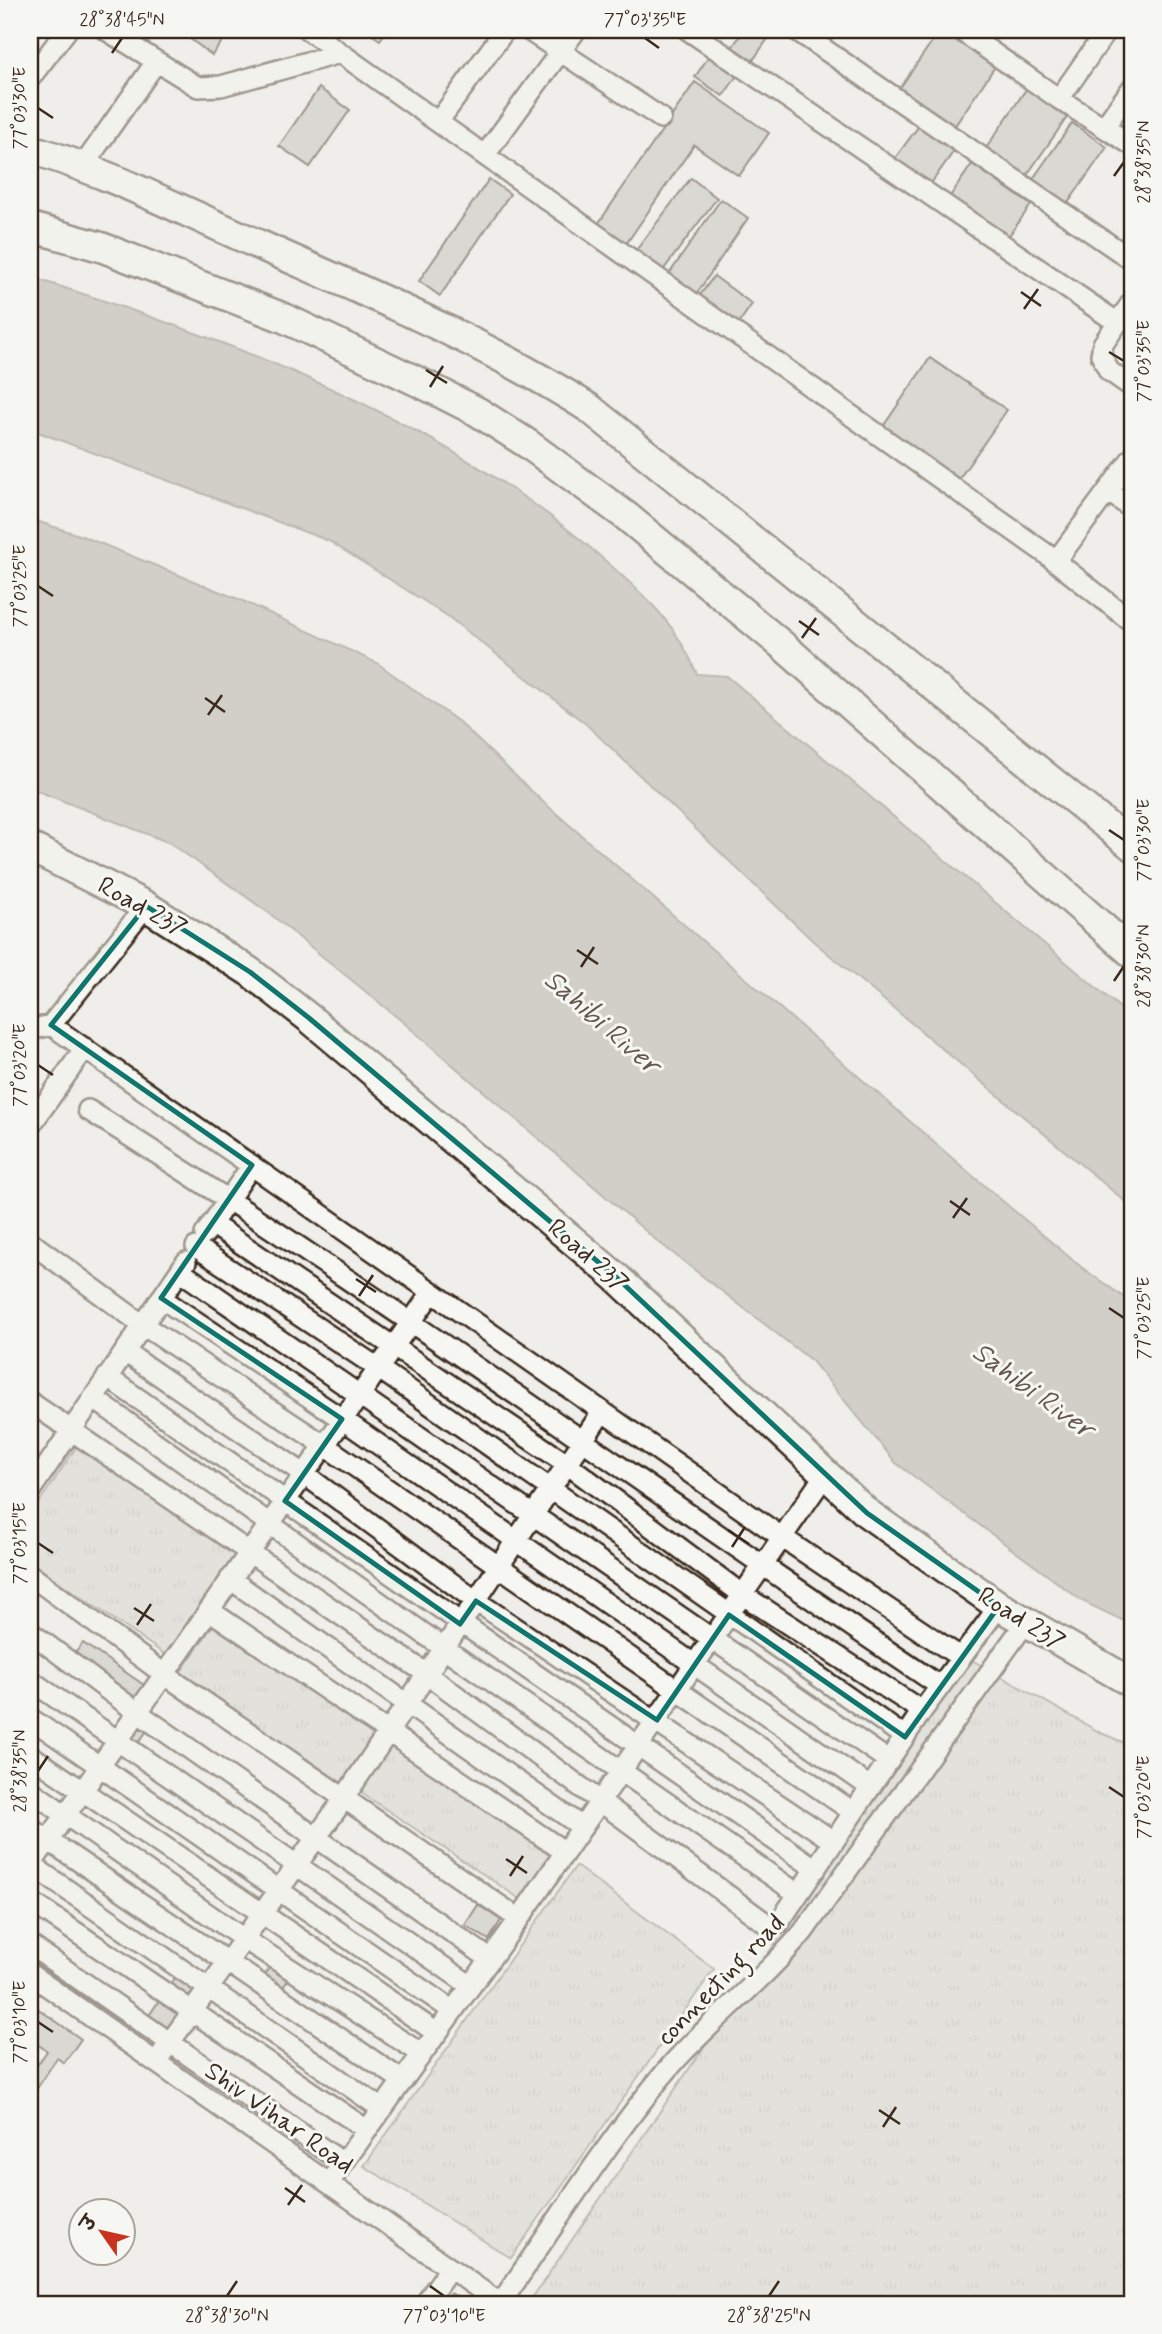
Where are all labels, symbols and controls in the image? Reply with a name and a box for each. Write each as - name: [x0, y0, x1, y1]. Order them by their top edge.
- text: 28°38'45"N: [79, 8, 165, 32]
- text: 77°03'35"E: [604, 8, 686, 32]
- text: 77°03'30"E: [8, 66, 32, 150]
- text: 28°38'35"N: [1132, 121, 1156, 203]
- text: 77°03'35"E: [1132, 320, 1156, 402]
- text: 77°03'25"E: [8, 544, 32, 628]
- text: 77°03'30"E: [1132, 798, 1156, 882]
- street label: Road 237: [91, 869, 193, 946]
- text: 28°38'30"N: [1132, 924, 1156, 1008]
- water label: Sahibi River: [536, 962, 670, 1086]
- text: 77°03'20"E: [8, 1023, 32, 1107]
- street label: Road 237: [540, 1212, 636, 1301]
- text: 77°03'25"E: [1132, 1276, 1156, 1360]
- water label: Sahibi River: [964, 1334, 1104, 1450]
- text: 77°03'15"E: [8, 1502, 32, 1584]
- street label: Road 237: [971, 1579, 1071, 1660]
- text: 28°38'35"N: [8, 1730, 32, 1812]
- text: 77°03'20"E: [1132, 1755, 1156, 1839]
- street label: connecting road: [650, 1907, 795, 2056]
- text: 77°03'10"E: [8, 1981, 32, 2063]
- street label: Shiv Vihar Road: [197, 2055, 360, 2183]
- north arrow: [66, 2198, 136, 2268]
- text: उ: [74, 2209, 104, 2237]
- text: 28°38'30"N: [185, 2304, 269, 2328]
- text: 77°03'10"E: [403, 2304, 485, 2328]
- text: 28°38'25"N: [727, 2304, 811, 2328]

